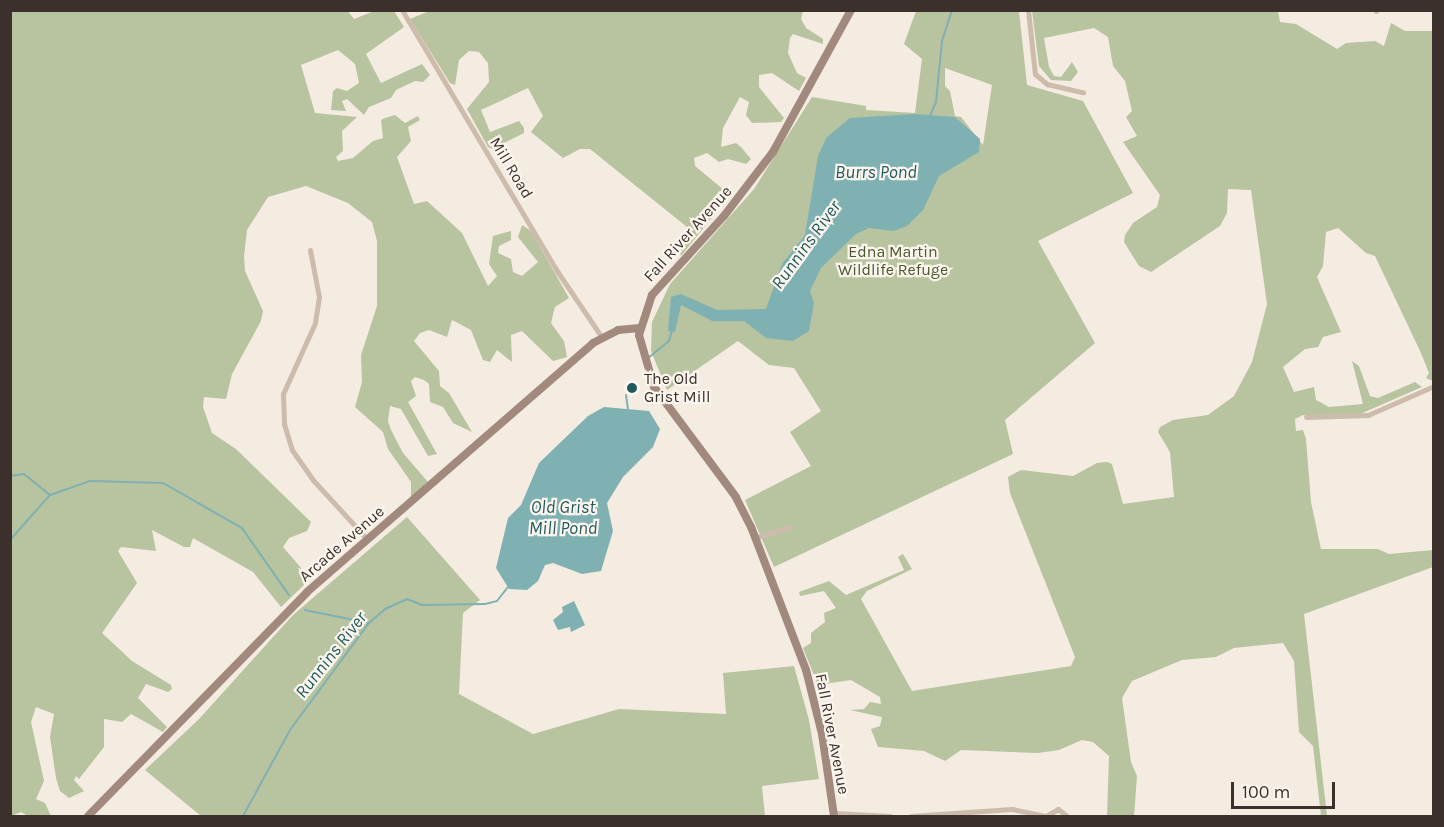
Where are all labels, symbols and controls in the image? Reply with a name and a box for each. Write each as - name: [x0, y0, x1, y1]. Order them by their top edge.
- street label: Mill Road: [485, 134, 537, 202]
- water label: Burrs Pond: [835, 161, 917, 183]
- street label: Fall River Avenue: [640, 182, 736, 286]
- water label: Runnins River: [767, 197, 845, 293]
- park label: Edna Martin Wildlife Refuge: [838, 242, 948, 280]
- place label: The Old Grist Mill: [644, 369, 710, 407]
- marker: The Old Grist Mill: [625, 381, 639, 395]
- water label: Old Grist Mill Pond: [529, 497, 597, 540]
- street label: Arcade Avenue: [296, 502, 388, 586]
- water label: Runnins River: [291, 607, 371, 703]
- street label: Fall River Avenue: [811, 672, 853, 796]
- scale bar: [1234, 770, 1338, 808]
- text: 100 m: [1242, 781, 1290, 803]

